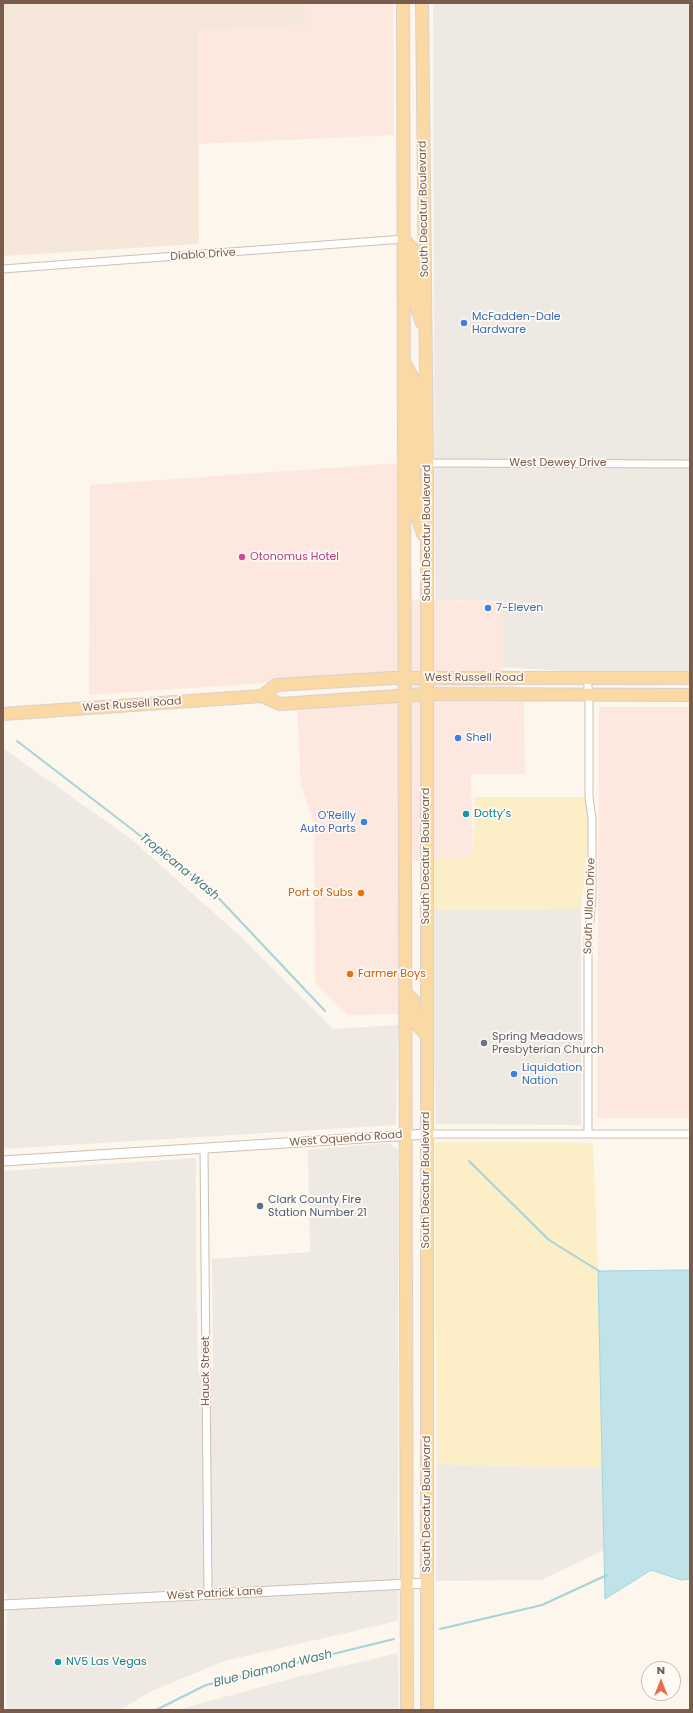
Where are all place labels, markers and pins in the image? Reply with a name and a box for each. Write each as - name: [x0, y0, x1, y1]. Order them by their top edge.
- place label: McFadden-Dale Hardware: [472, 310, 561, 336]
- marker: McFadden-Dale Hardware: [459, 318, 469, 328]
- place label: Otonomus Hotel: [250, 550, 339, 564]
- marker: Otonomus Hotel: [237, 552, 247, 562]
- place label: 7-Eleven: [496, 601, 543, 615]
- marker: 7-Eleven: [483, 603, 493, 613]
- place label: Shell: [466, 731, 492, 745]
- marker: Shell: [453, 733, 463, 743]
- place label: Dotty’s: [474, 807, 511, 821]
- place label: O'Reilly Auto Parts: [300, 809, 356, 835]
- marker: Dotty’s: [461, 809, 471, 819]
- marker: O'Reilly Auto Parts: [359, 817, 369, 827]
- place label: Port of Subs: [288, 886, 353, 900]
- marker: Port of Subs: [356, 888, 366, 898]
- place label: Farmer Boys: [358, 967, 426, 981]
- marker: Farmer Boys: [345, 969, 355, 979]
- place label: Spring Meadows Presbyterian Church: [492, 1030, 604, 1056]
- marker: Spring Meadows Presbyterian Church: [479, 1038, 489, 1048]
- place label: Liquidation Nation: [522, 1061, 582, 1087]
- marker: Liquidation Nation: [509, 1069, 519, 1079]
- place label: Clark County Fire Station Number 21: [268, 1193, 367, 1219]
- marker: Clark County Fire Station Number 21: [255, 1201, 265, 1211]
- place label: NV5 Las Vegas: [66, 1655, 147, 1669]
- marker: NV5 Las Vegas: [53, 1657, 63, 1667]

